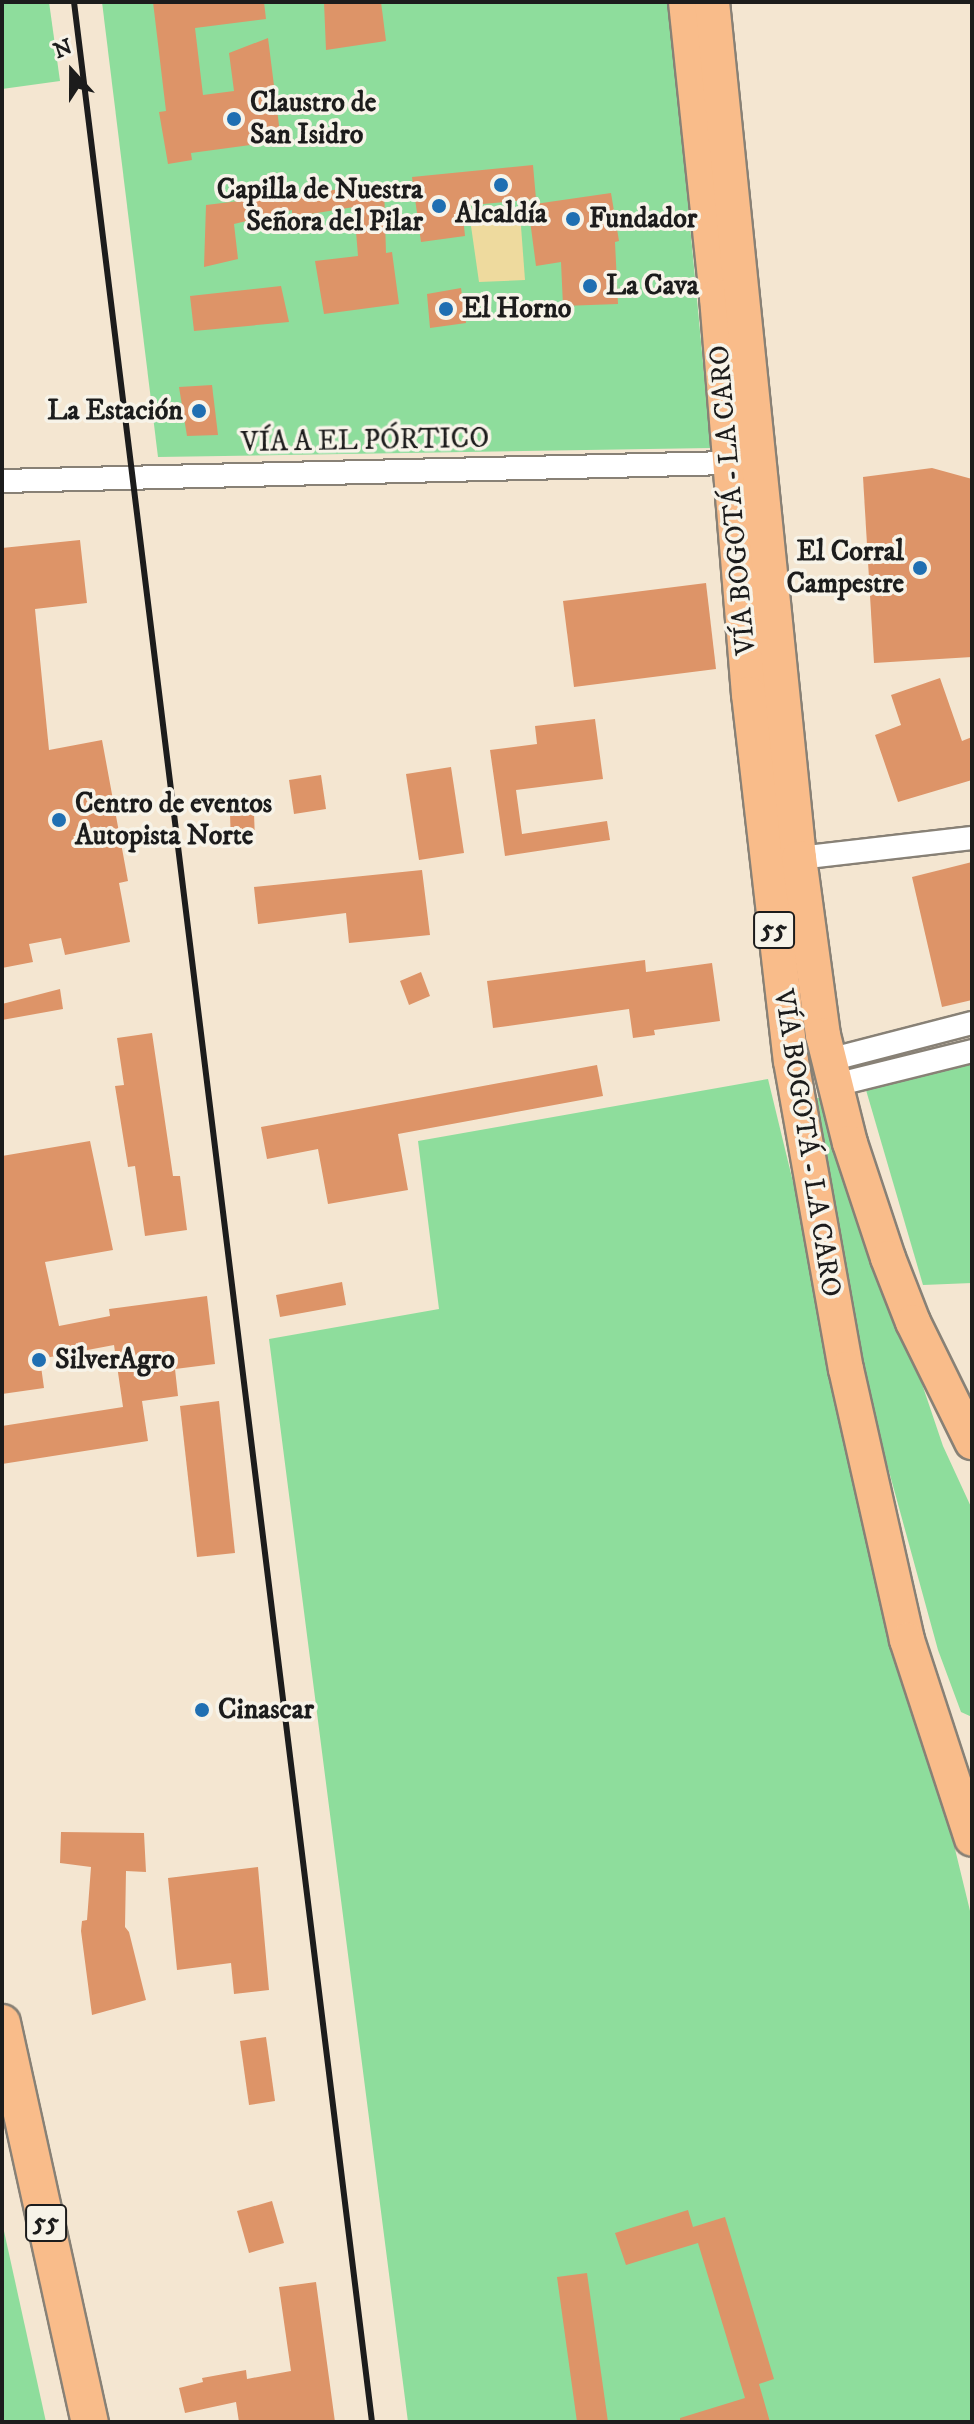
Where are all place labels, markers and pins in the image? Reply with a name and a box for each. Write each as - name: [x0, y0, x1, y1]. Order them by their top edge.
- place label: Claustro de San Isidro: [250, 86, 376, 152]
- marker: Claustro de San Isidro: [225, 110, 243, 128]
- place label: Capilla de Nuestra Señora del Pilar: [217, 173, 423, 239]
- marker: Alcaldía: [492, 176, 510, 194]
- marker: Capilla de Nuestra Señora del Pilar: [430, 197, 448, 215]
- place label: Alcaldía: [455, 197, 547, 231]
- place label: Fundador: [589, 202, 697, 236]
- marker: Fundador: [564, 210, 582, 228]
- place label: La Cava: [606, 269, 699, 303]
- marker: La Cava: [581, 277, 599, 295]
- place label: El Horno: [462, 292, 571, 326]
- marker: El Horno: [437, 300, 455, 318]
- place label: La Estación: [47, 394, 183, 428]
- marker: La Estación: [190, 402, 208, 420]
- place label: El Corral Campestre: [786, 535, 904, 601]
- marker: El Corral Campestre: [911, 559, 929, 577]
- place label: Centro de eventos Autopista Norte: [75, 787, 272, 853]
- marker: Centro de eventos Autopista Norte: [50, 811, 68, 829]
- place label: SilverAgro: [55, 1343, 175, 1377]
- marker: SilverAgro: [30, 1351, 48, 1369]
- place label: Cinascar: [218, 1693, 314, 1727]
- marker: Cinascar: [193, 1701, 211, 1719]

